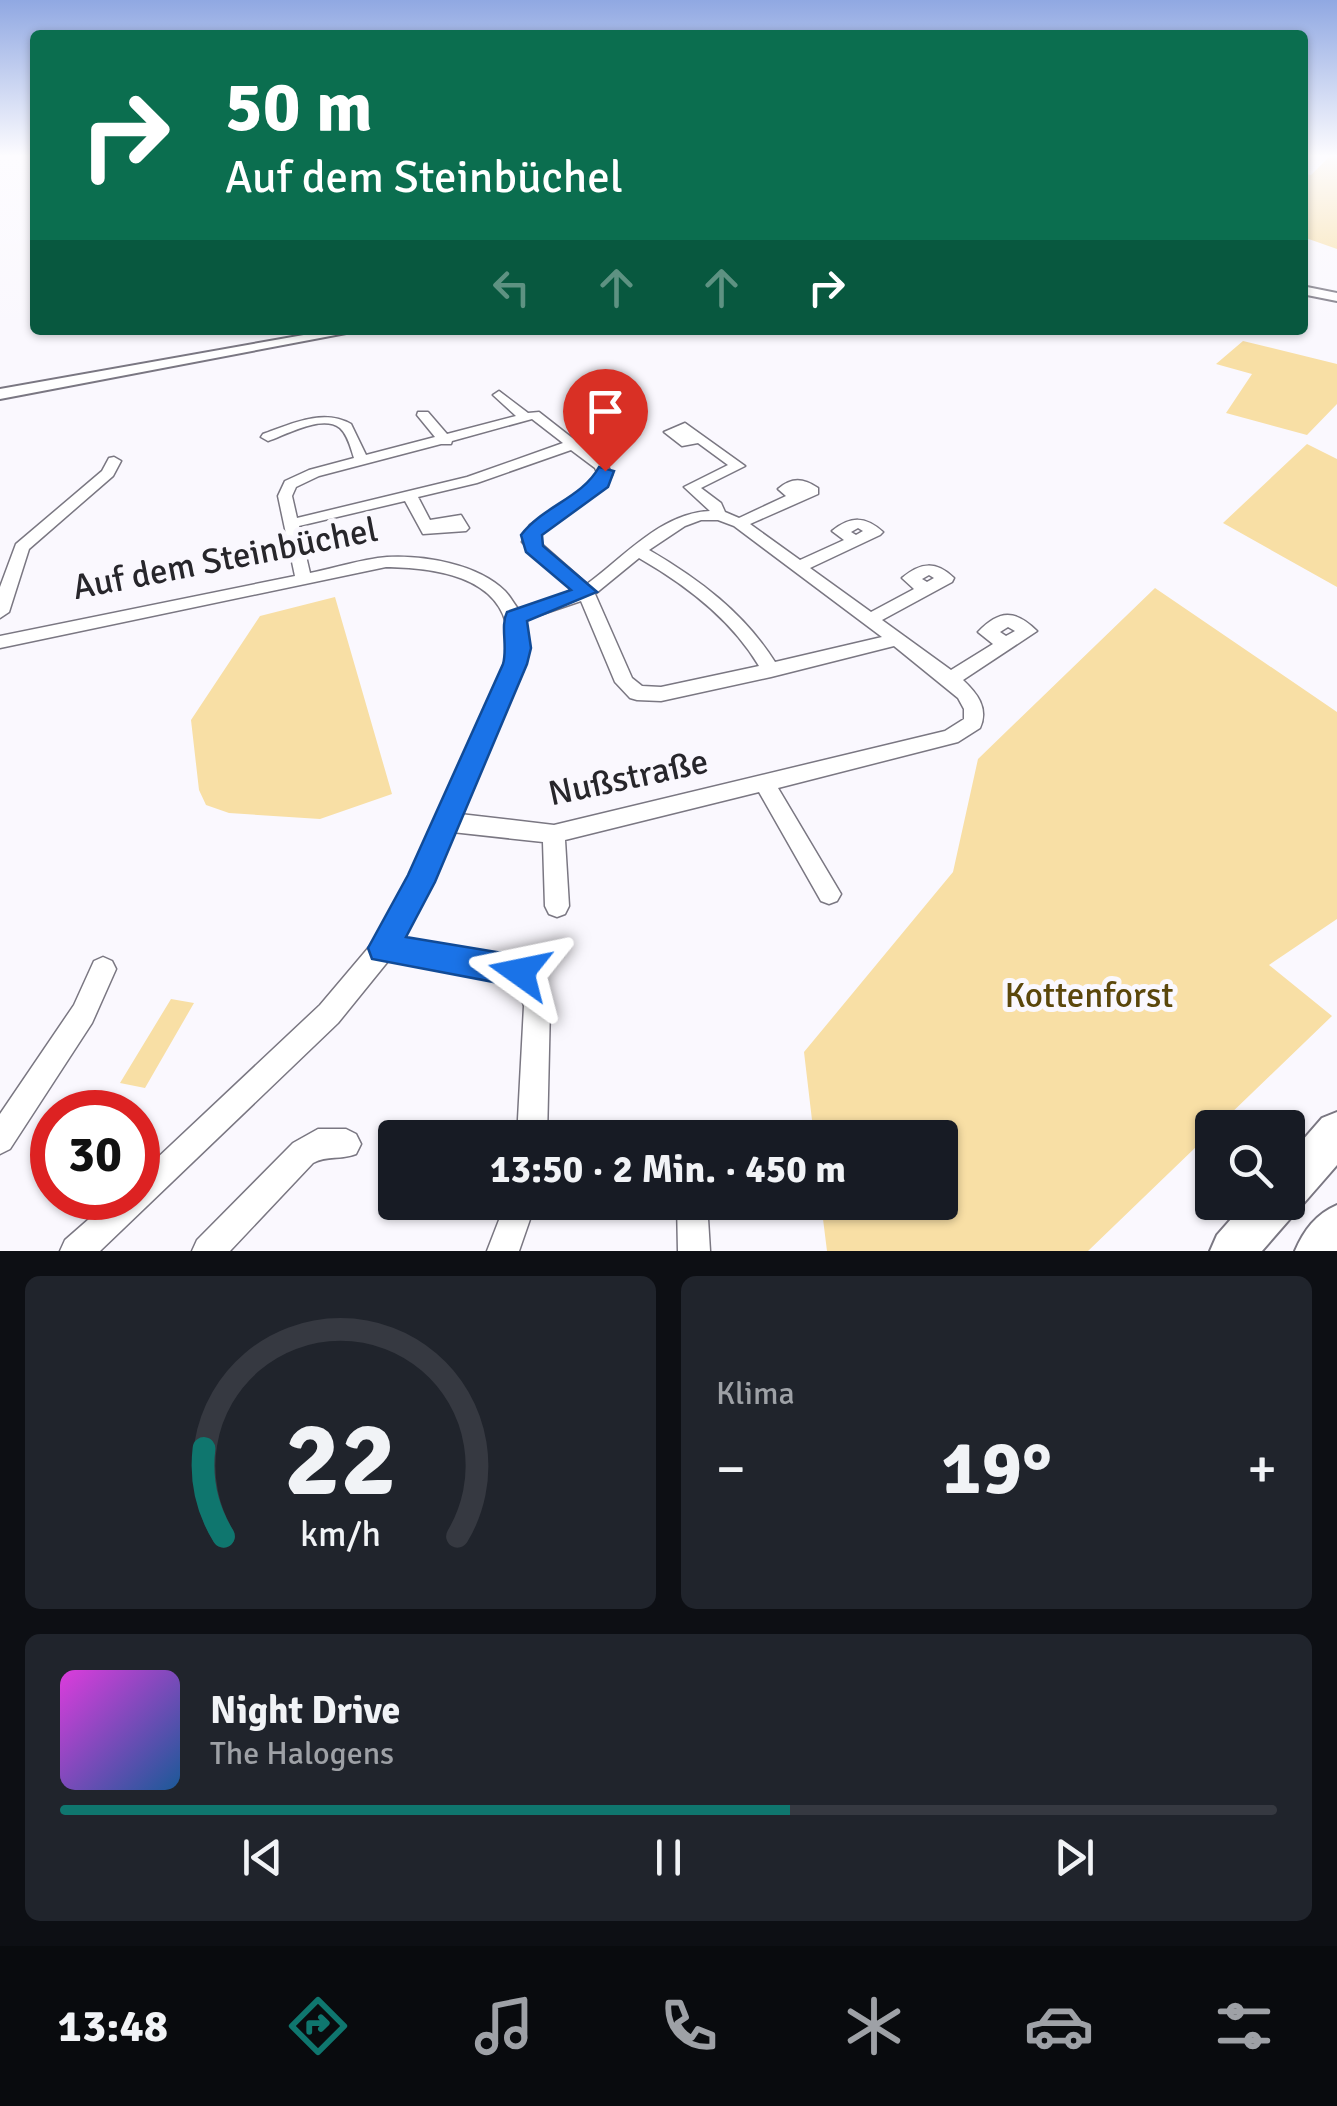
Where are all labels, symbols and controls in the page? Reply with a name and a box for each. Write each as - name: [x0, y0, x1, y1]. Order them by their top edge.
- text: 50 m: [225, 64, 373, 150]
- icon: right: [60, 70, 190, 200]
- text: Auf dem Steinbüchel: [225, 150, 623, 205]
- icon: left: [484, 260, 539, 315]
- icon: ahead: [589, 260, 644, 315]
- icon: ahead: [694, 260, 749, 315]
- icon: right: [799, 260, 854, 315]
- pin: [563, 369, 648, 472]
- icon: arrive: [578, 384, 633, 439]
- street label: Auf dem Steinbüchel: [69, 508, 381, 609]
- street label: Nußstraße: [544, 740, 712, 815]
- position arrow: [468, 920, 572, 1024]
- park label: Kottenforst: [1005, 974, 1174, 1017]
- speed limit sign: 30: [30, 1090, 160, 1220]
- map controls: [1195, 1110, 1305, 1220]
- button: search: [1195, 1110, 1305, 1220]
- text: 13:50 · 2 Min. · 450 m: [490, 1146, 846, 1193]
- text: Klima: [716, 1374, 795, 1413]
- text: 22: [284, 1396, 397, 1524]
- text: 19°: [941, 1422, 1052, 1515]
- text: −: [716, 1435, 746, 1503]
- text: +: [1247, 1435, 1277, 1503]
- text: km/h: [300, 1512, 381, 1556]
- text: Night Drive: [210, 1687, 400, 1734]
- text: The Halogens: [210, 1734, 394, 1773]
- icon: previous: [235, 1830, 290, 1885]
- icon: pause: [641, 1830, 696, 1885]
- icon: next: [1047, 1830, 1102, 1885]
- icon: directions: [283, 1991, 353, 2061]
- icon: music: [469, 1991, 539, 2061]
- icon: phone: [654, 1991, 724, 2061]
- icon: climate: [839, 1991, 909, 2061]
- icon: car: [1024, 1991, 1094, 2061]
- icon: filters: [1209, 1991, 1279, 2061]
- text: 13:48: [58, 1999, 168, 2054]

